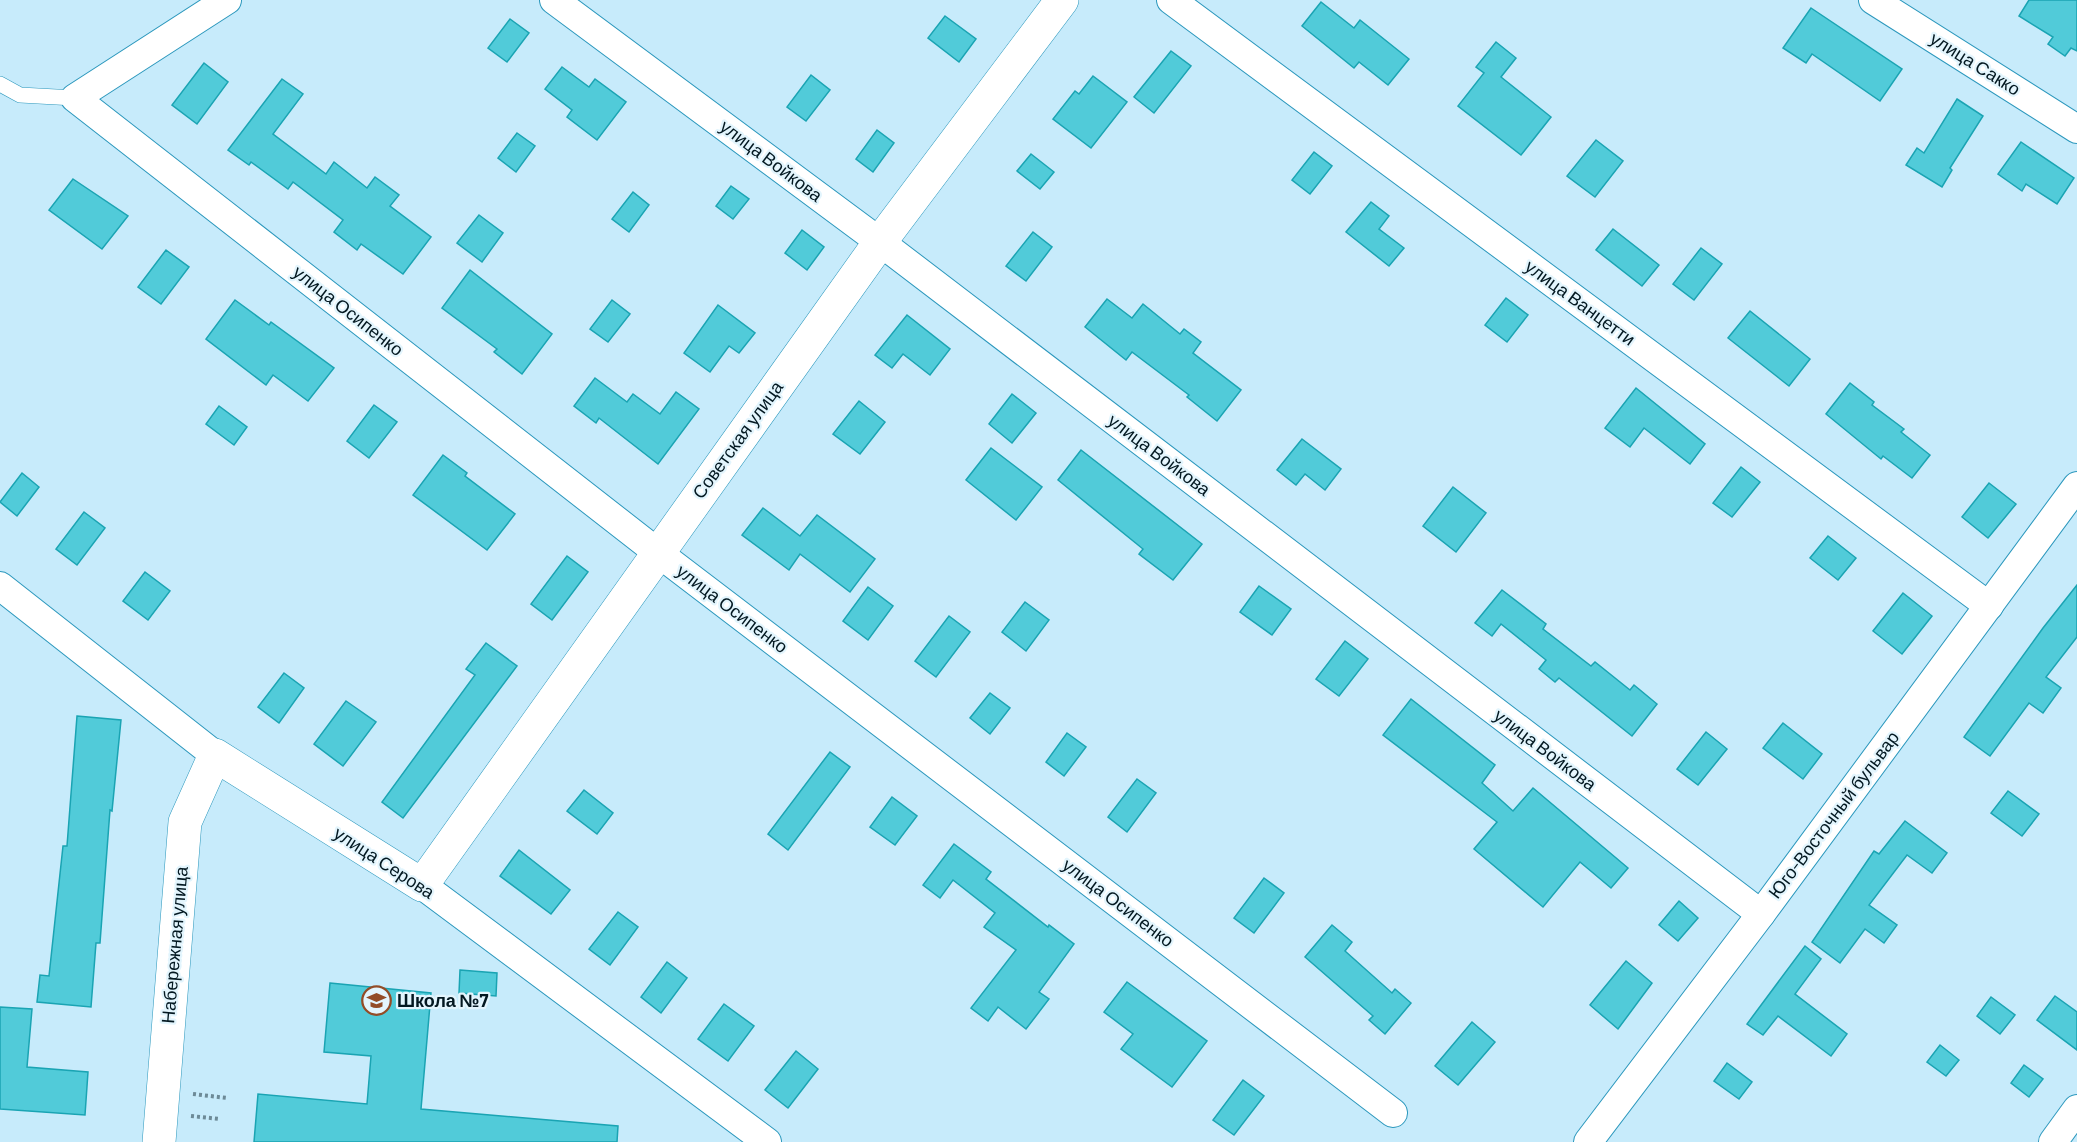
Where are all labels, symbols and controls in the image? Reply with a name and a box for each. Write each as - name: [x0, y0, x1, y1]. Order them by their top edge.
- street label: улица Сакко: [1926, 27, 2025, 100]
- street label: улица Войкова: [716, 115, 828, 206]
- street label: улица Ванцетти: [1521, 255, 1640, 350]
- street label: улица Осипенко: [289, 260, 408, 360]
- street label: Советская улица: [687, 376, 788, 502]
- street label: улица Войкова: [1104, 409, 1216, 500]
- street label: улица Осипенко: [672, 559, 793, 657]
- street label: улица Войкова: [1490, 704, 1602, 795]
- street label: Юго-Восточный бульвар: [1763, 726, 1903, 902]
- street label: улица Серова: [330, 821, 440, 903]
- street label: улица Осипенко: [1058, 853, 1179, 951]
- street label: Набережная улица: [156, 864, 192, 1024]
- school or university icon: Школа №7: [360, 985, 392, 1017]
- place label: Школа №7: [397, 989, 489, 1011]

